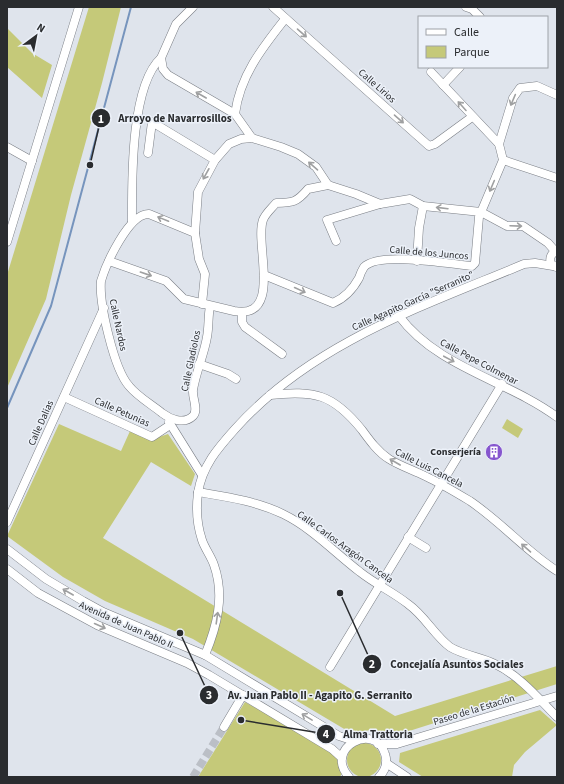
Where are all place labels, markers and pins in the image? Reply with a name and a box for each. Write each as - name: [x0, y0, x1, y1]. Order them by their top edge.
- callout: Arroyo de Navarrosillos: [91, 107, 240, 130]
- building icon: Conserjería: [484, 442, 504, 462]
- place label: Conserjería: [430, 445, 481, 459]
- callout: Concejalía Asuntos Sociales: [362, 652, 531, 675]
- callout: Av. Juan Pablo II - Agapito G. Serranito: [199, 683, 420, 706]
- callout: Alma Trattoria: [316, 723, 421, 746]

